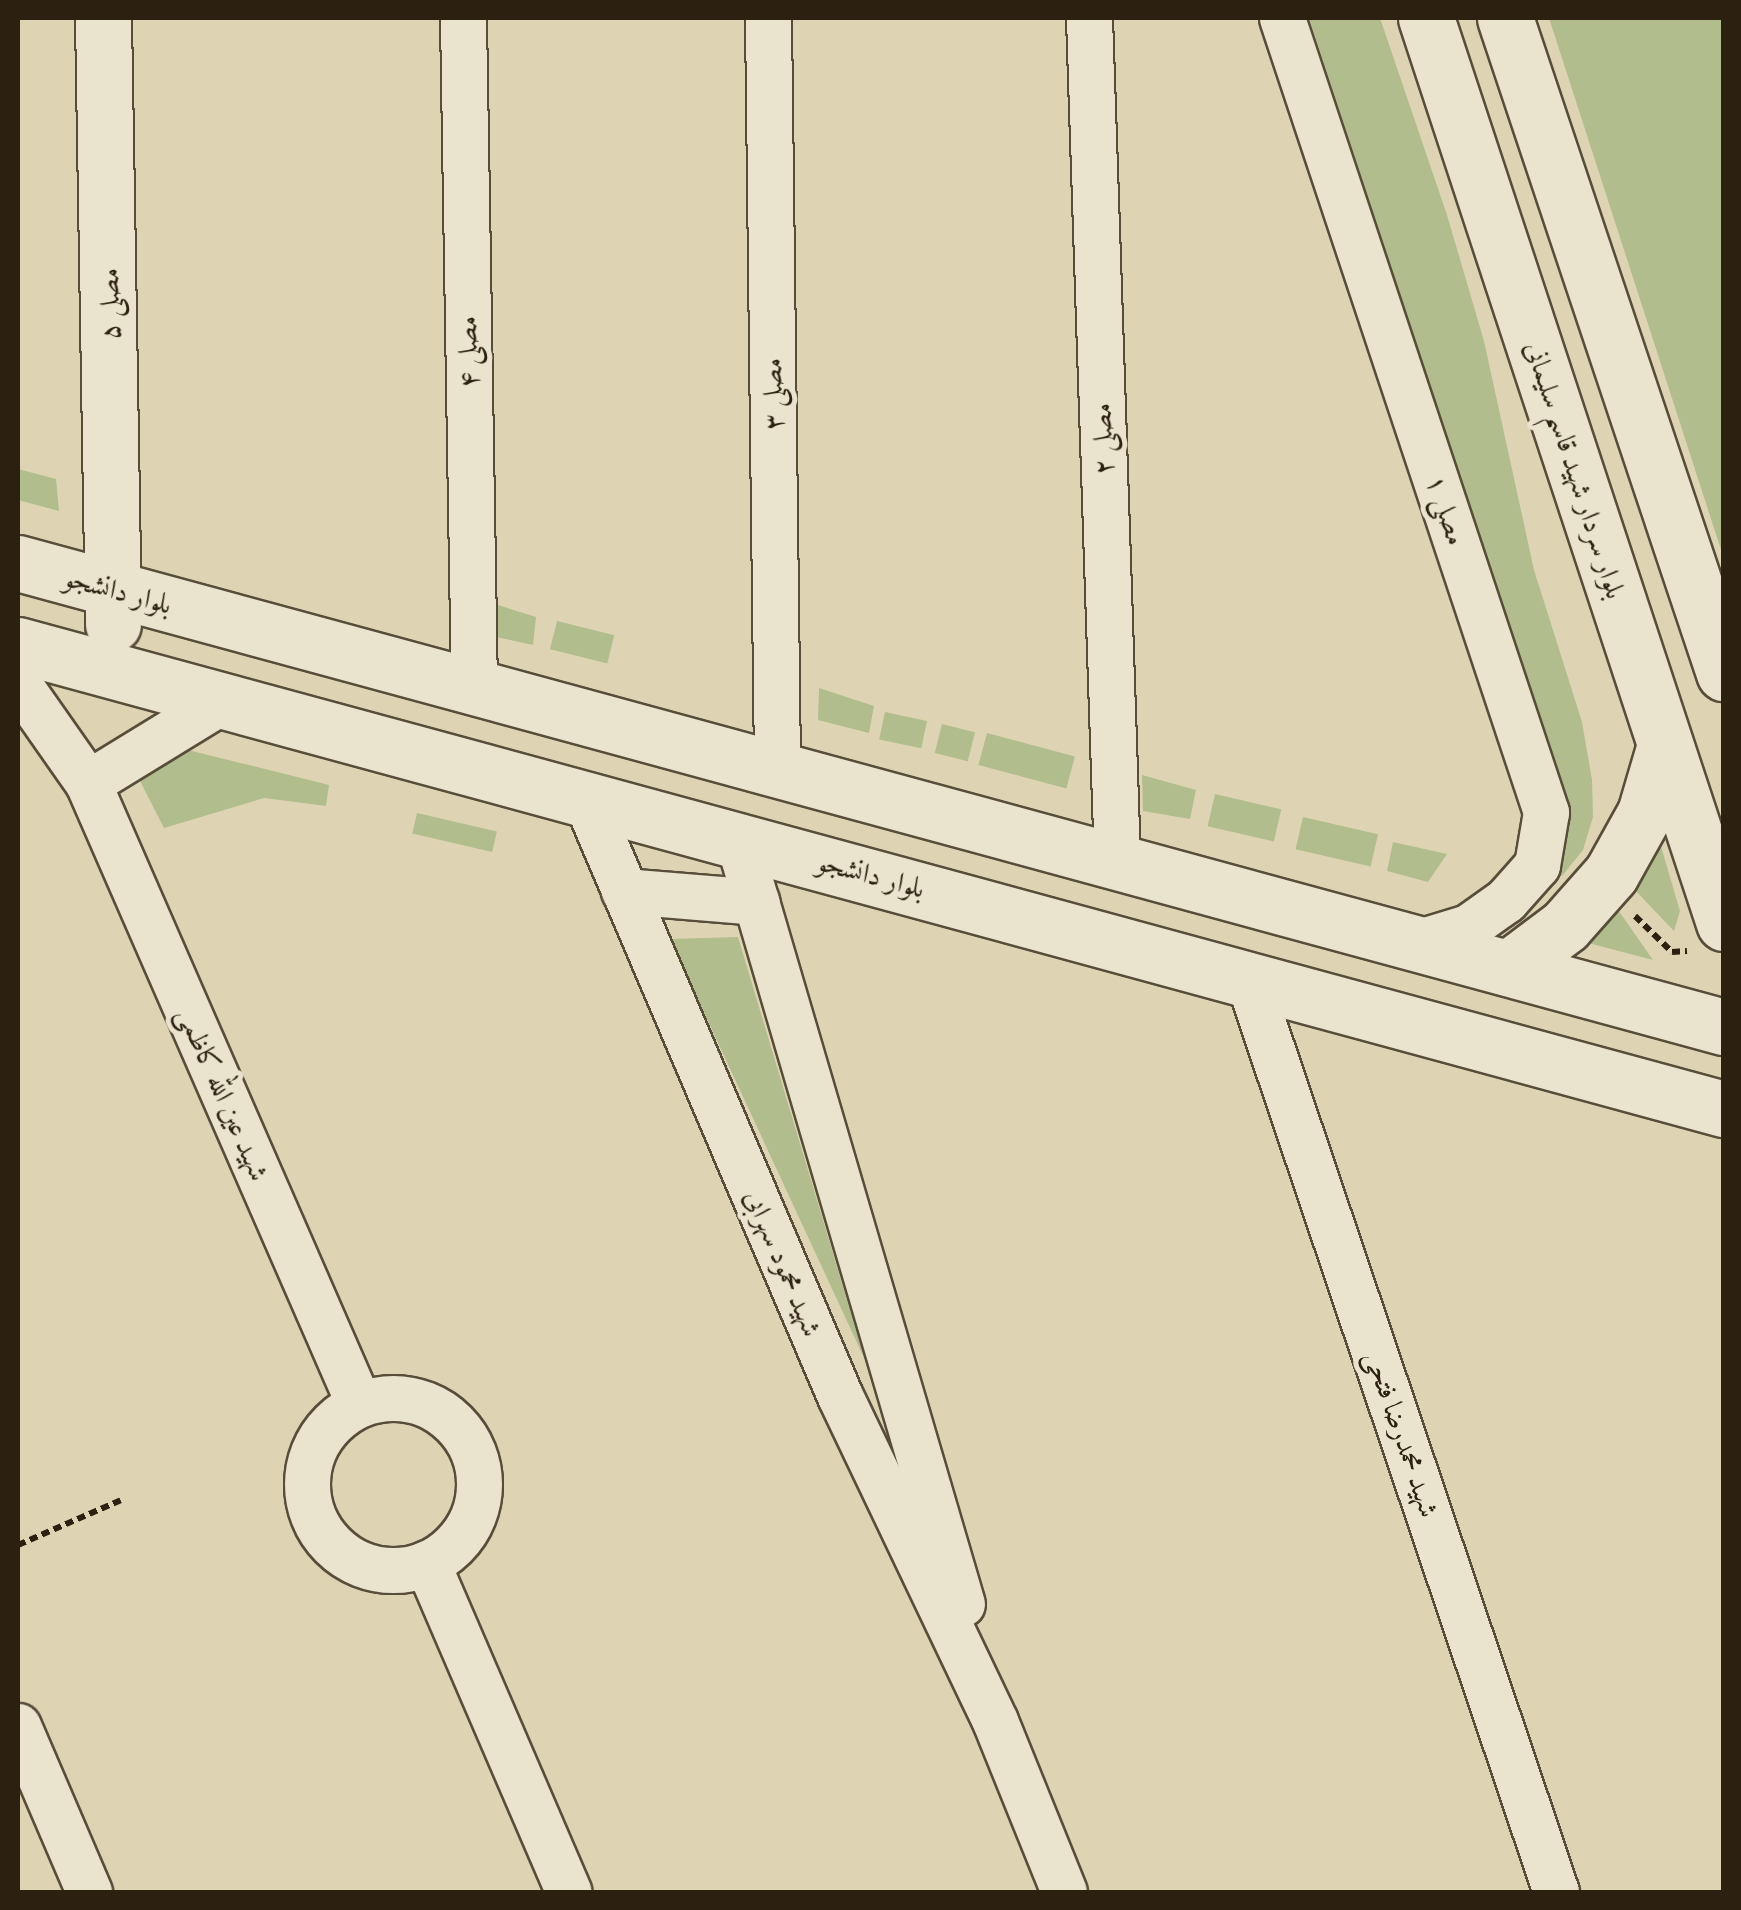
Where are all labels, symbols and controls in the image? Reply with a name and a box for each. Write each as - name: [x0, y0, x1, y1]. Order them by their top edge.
- street label: مصلی ۵: [93, 268, 127, 340]
- street label: مصلی ۴: [451, 316, 485, 388]
- street label: بلوار سردار شهید قاسم سلیمانی: [1518, 337, 1632, 603]
- street label: مصلی ۳: [756, 358, 790, 430]
- street label: مصلی ۲: [1085, 402, 1121, 476]
- street label: مصلی ۱: [1419, 471, 1473, 549]
- street label: بلوار دانشجو: [61, 561, 175, 621]
- street label: بلوار دانشجو: [814, 845, 928, 905]
- street label: شهید عین الله کاظمی: [170, 1002, 276, 1186]
- street label: شهید محمود سهرابی: [737, 1185, 829, 1341]
- street label: شهید محمدرضا فتحی: [1358, 1346, 1446, 1522]

